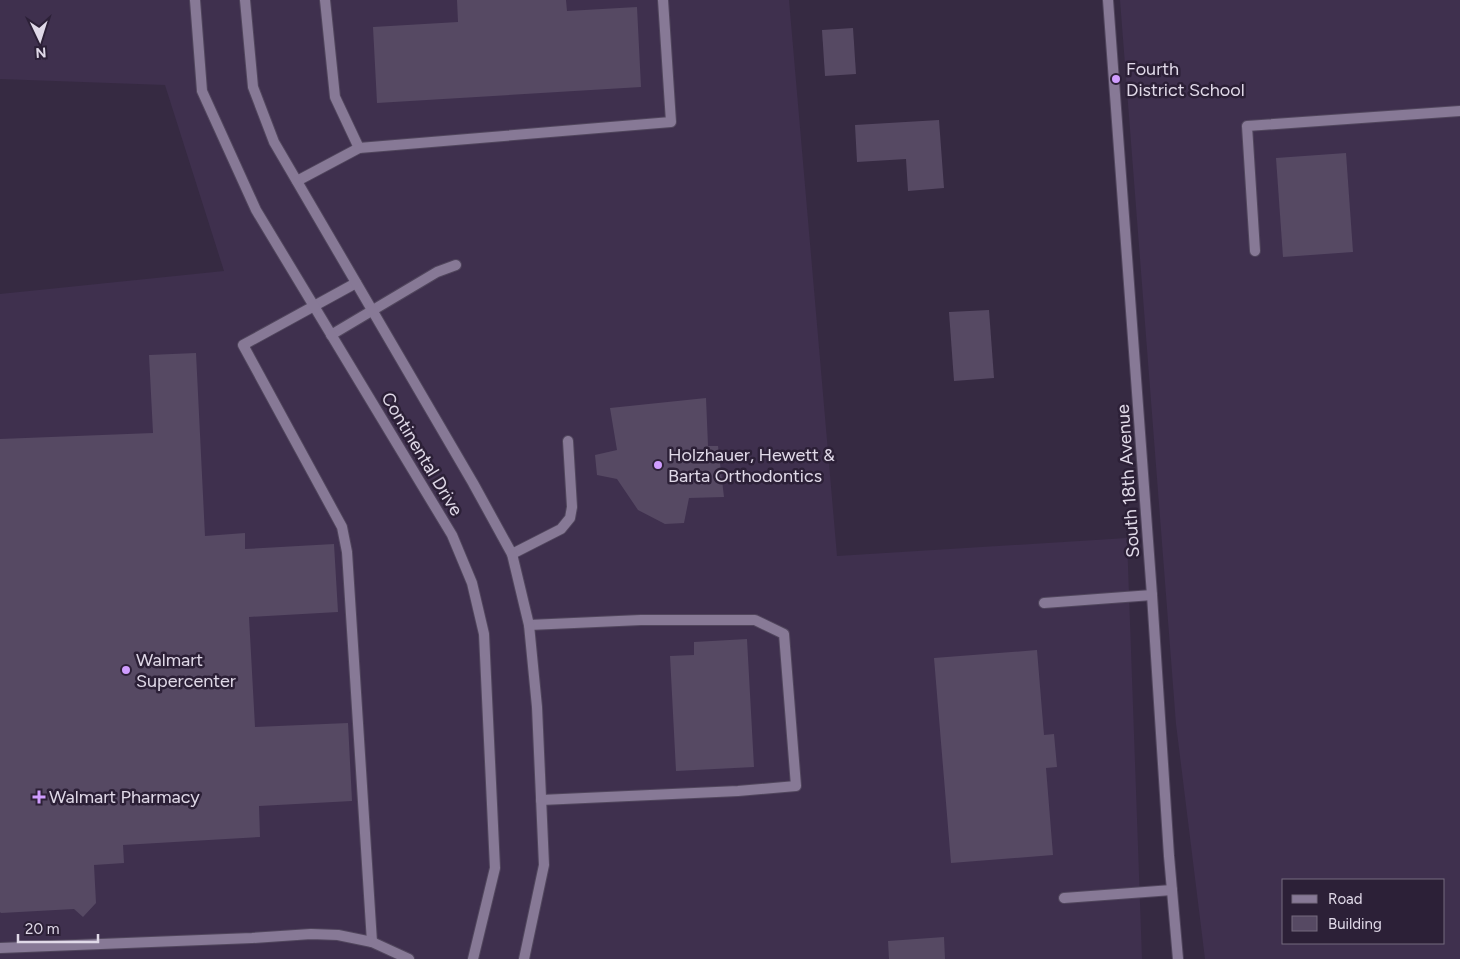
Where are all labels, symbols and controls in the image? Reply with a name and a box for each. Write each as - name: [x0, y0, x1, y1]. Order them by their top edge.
- north arrow: [15, 15, 65, 65]
- text: N: [35, 44, 47, 61]
- place label: Fourth District School: [1126, 58, 1245, 101]
- marker: Fourth District School: [1110, 73, 1122, 85]
- street label: Continental Drive: [376, 388, 468, 520]
- street label: South 18th Avenue: [1112, 404, 1144, 558]
- place label: Holzhauer, Hewett & Barta Orthodontics: [668, 444, 835, 487]
- marker: Holzhauer, Hewett & Barta Orthodontics: [652, 459, 664, 471]
- place label: Walmart Supercenter: [136, 649, 236, 692]
- marker: Walmart Supercenter: [120, 664, 132, 676]
- place label: Walmart Pharmacy: [49, 786, 200, 808]
- marker: Walmart Pharmacy: [33, 791, 45, 803]
- legend: [1282, 879, 1445, 944]
- text: Road: [1328, 890, 1363, 908]
- scale bar: [18, 912, 98, 944]
- text: Building: [1328, 915, 1382, 933]
- text: 20 m: [25, 920, 59, 938]

